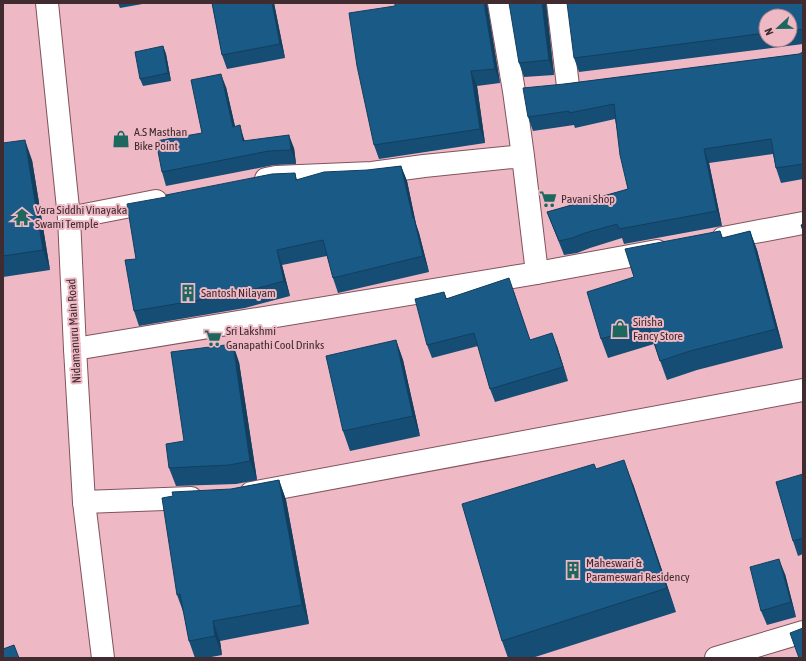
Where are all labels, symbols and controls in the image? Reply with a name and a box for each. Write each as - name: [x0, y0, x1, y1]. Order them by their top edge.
- north arrow: [758, 8, 798, 48]
- text: N: [762, 26, 776, 37]
- place label: A.S Masthan Bike Point: [134, 125, 187, 153]
- shop icon: A.S Masthan Bike Point: [111, 129, 131, 149]
- supermarket icon: Pavani Shop: [538, 189, 558, 209]
- place label: Pavani Shop: [561, 192, 615, 206]
- place label: Vara Siddhi Vinayaka Swami Temple: [35, 203, 127, 231]
- temple icon: Vara Siddhi Vinayaka Swami Temple: [12, 207, 32, 227]
- street label: Nidamanuru Main Road: [64, 278, 84, 384]
- building icon: Santosh Nilayam: [178, 283, 198, 303]
- place label: Santosh Nilayam: [201, 286, 276, 300]
- place label: Sirisha Fancy Store: [633, 315, 683, 343]
- shop icon: Sirisha Fancy Store: [610, 319, 630, 339]
- place label: Sri Lakshmi Ganapathi Cool Drinks: [226, 324, 324, 352]
- supermarket icon: Sri Lakshmi Ganapathi Cool Drinks: [203, 328, 223, 348]
- place label: Maheswari & Parameswari Residency: [586, 556, 690, 584]
- building icon: Maheswari & Parameswari Residency: [563, 560, 583, 580]

